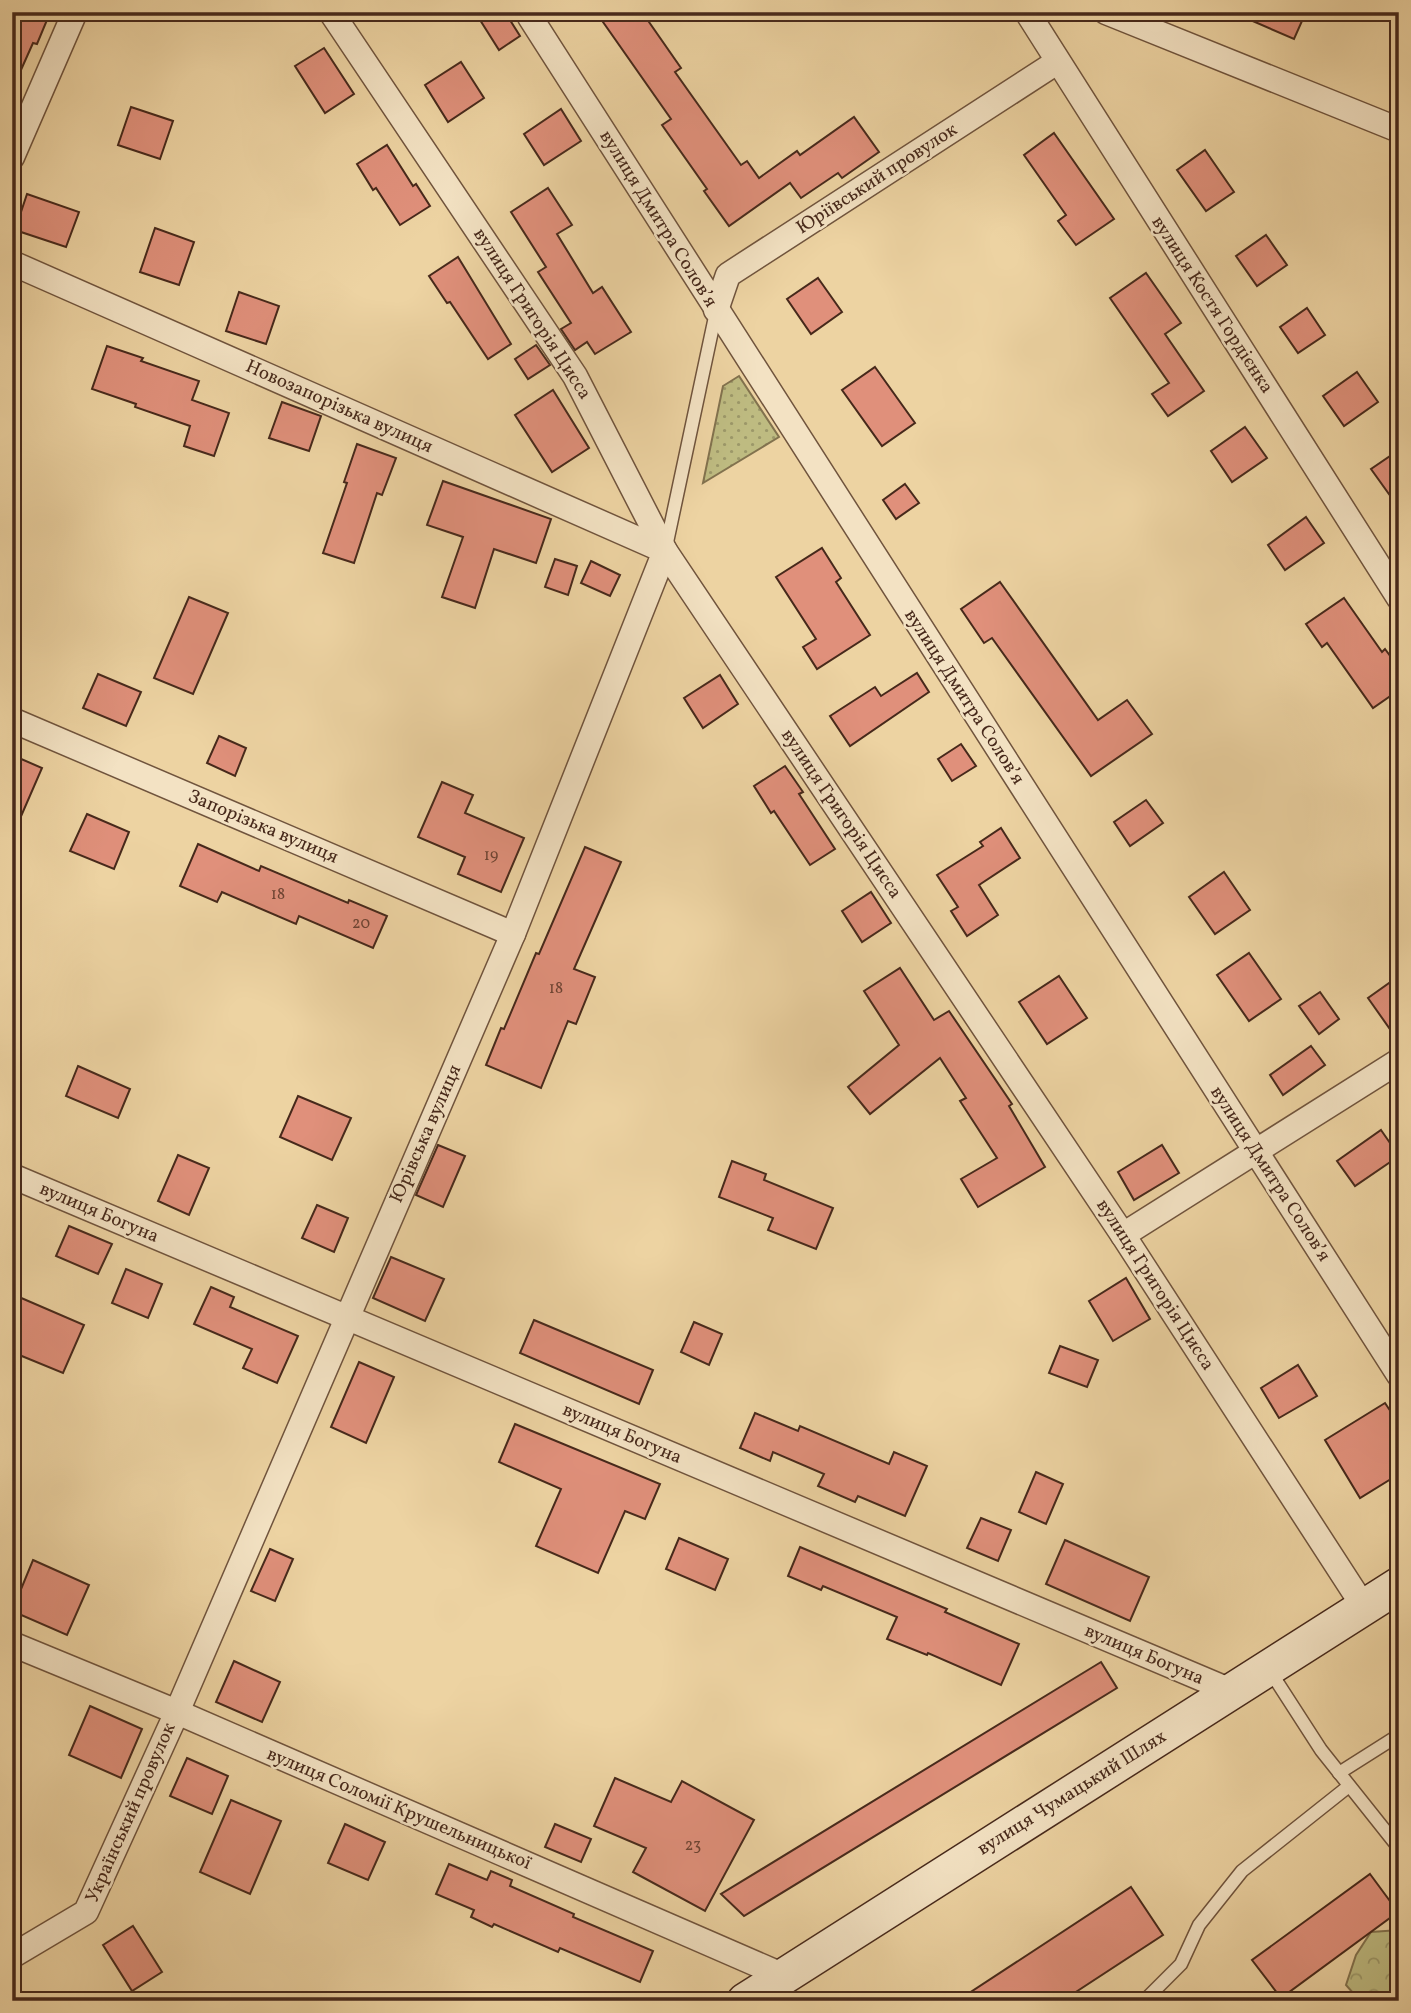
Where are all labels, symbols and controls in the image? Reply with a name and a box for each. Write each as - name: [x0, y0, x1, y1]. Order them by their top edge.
- street label: Юріївський провулок: [791, 117, 963, 241]
- street label: вулиця Дмитра Соловʼя: [593, 125, 723, 313]
- street label: вулиця Костя Гордієнка: [1145, 211, 1279, 399]
- street label: вулиця Григорія Цисса: [467, 223, 597, 405]
- street label: Новозапорізька вулиця: [241, 354, 437, 460]
- street label: вулиця Дмитра Соловʼя: [897, 604, 1031, 790]
- street label: вулиця Григорія Цисса: [774, 724, 908, 904]
- street label: Запорізька вулиця: [184, 784, 342, 870]
- house number: 19: [484, 845, 498, 867]
- house number: 18: [271, 884, 285, 906]
- house number: 20: [352, 913, 370, 935]
- house number: 18: [549, 978, 563, 1000]
- street label: Юрівська вулиця: [384, 1061, 468, 1207]
- street label: вулиця Дмитра Соловʼя: [1203, 1081, 1337, 1267]
- street label: вулиця Богуна: [35, 1176, 163, 1250]
- street label: вулиця Григорія Цисса: [1090, 1194, 1220, 1376]
- street label: вулиця Богуна: [558, 1397, 686, 1471]
- street label: вулиця Богуна: [1080, 1618, 1208, 1692]
- street label: Український провулок: [80, 1719, 182, 1907]
- street label: вулиця Чумацький Шлях: [972, 1724, 1172, 1862]
- street label: вулиця Соломії Крушельницької: [263, 1741, 536, 1877]
- house number: 23: [685, 1835, 701, 1857]

